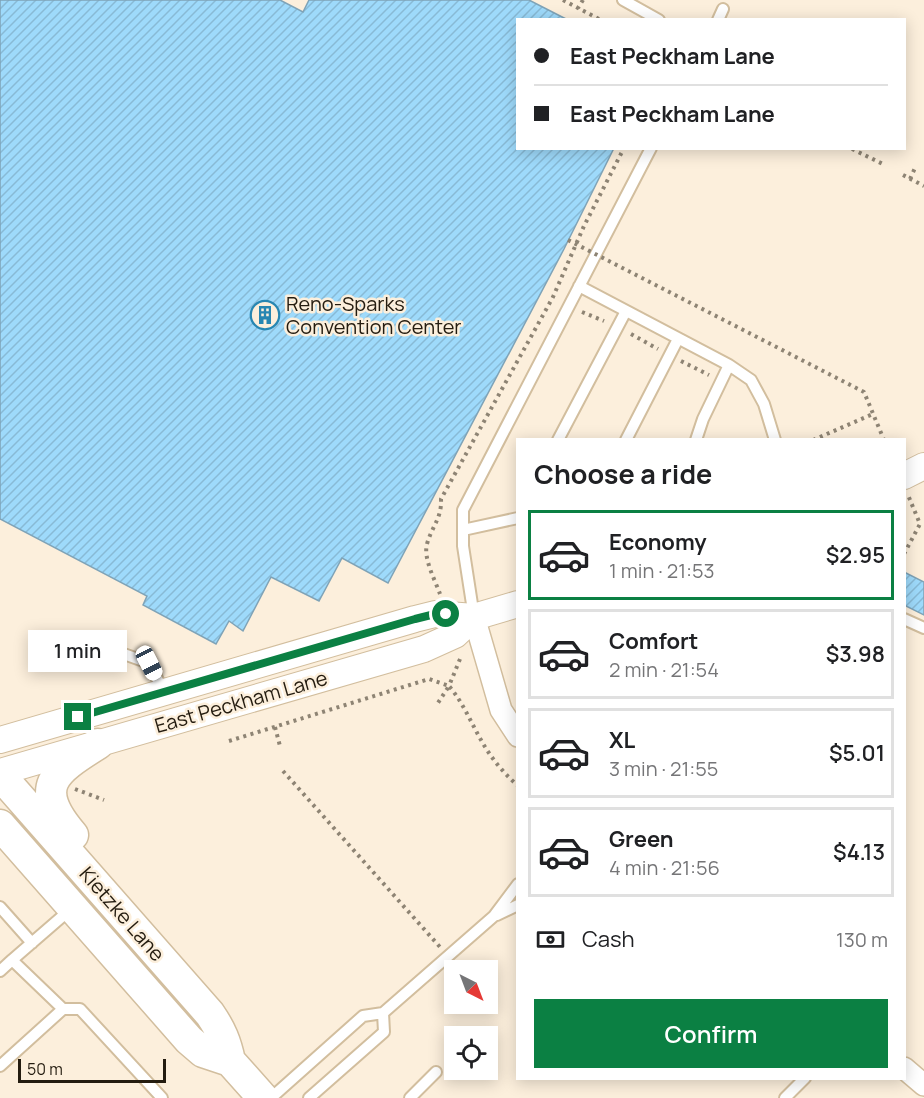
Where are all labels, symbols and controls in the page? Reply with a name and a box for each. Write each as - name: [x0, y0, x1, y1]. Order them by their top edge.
- text: East Peckham Lane: [570, 41, 775, 71]
- text: East Peckham Lane: [570, 99, 775, 129]
- place label: Reno-Sparks Convention Center: [286, 290, 462, 340]
- building icon: Reno-Sparks Convention Center: [249, 299, 281, 331]
- text: Choose a ride: [534, 455, 712, 492]
- text: Economy: [609, 527, 707, 557]
- icon: car: [537, 528, 591, 582]
- text: $2.95: [826, 540, 885, 570]
- text: 1 min · 21:53: [609, 557, 715, 584]
- route start: [432, 600, 459, 627]
- text: Comfort: [609, 626, 698, 656]
- icon: car: [537, 627, 591, 681]
- callout: 1 min: [28, 630, 128, 672]
- text: 1 min: [54, 637, 101, 664]
- text: $3.98: [826, 639, 885, 669]
- car: [133, 643, 165, 683]
- text: 2 min · 21:54: [609, 656, 719, 683]
- street label: East Peckham Lane: [151, 664, 330, 739]
- route end: [64, 703, 91, 730]
- text: XL: [609, 725, 635, 755]
- icon: car: [537, 726, 591, 780]
- text: $5.01: [829, 738, 885, 768]
- text: 3 min · 21:55: [609, 755, 718, 782]
- text: Green: [609, 824, 674, 854]
- icon: car: [537, 825, 591, 879]
- text: $4.13: [833, 837, 885, 867]
- text: 4 min · 21:56: [609, 854, 720, 881]
- street label: Kietzke Lane: [74, 861, 171, 967]
- icon: cash: [534, 923, 567, 956]
- text: Cash: [582, 924, 635, 954]
- text: 130 m: [836, 926, 888, 953]
- north arrow: [444, 960, 498, 1014]
- map controls: [444, 960, 498, 1080]
- button: Confirm: [534, 999, 888, 1068]
- button: locate: [444, 1026, 498, 1080]
- scale bar: [18, 1056, 166, 1084]
- text: 50 m: [27, 1058, 63, 1080]

